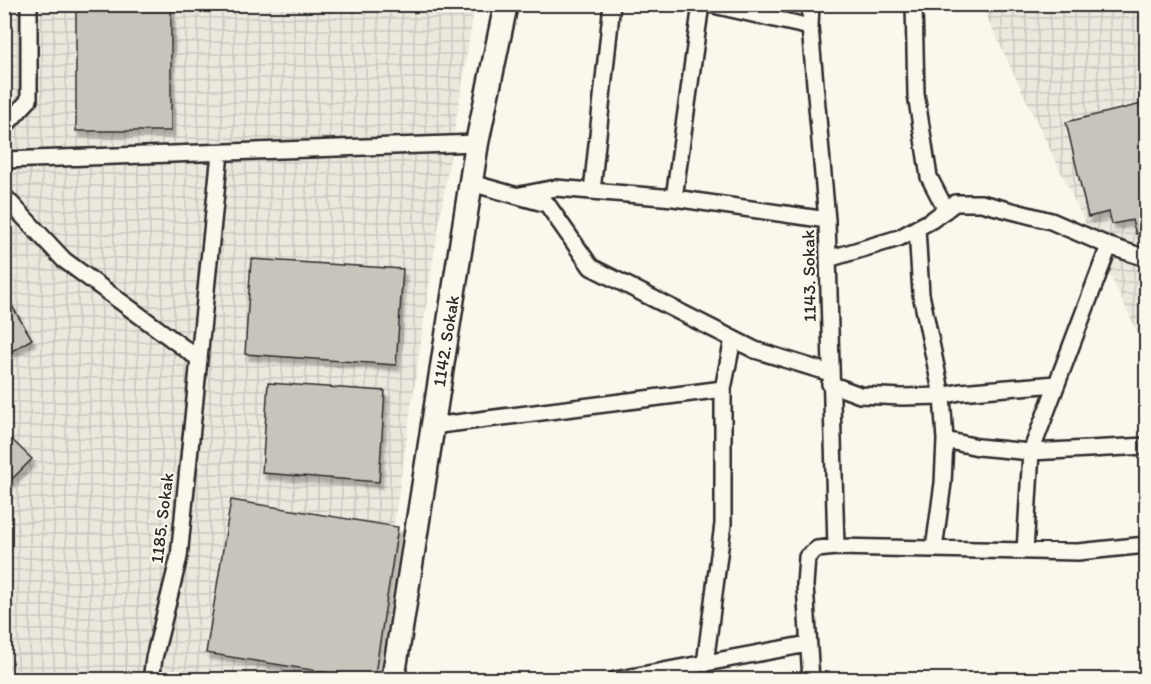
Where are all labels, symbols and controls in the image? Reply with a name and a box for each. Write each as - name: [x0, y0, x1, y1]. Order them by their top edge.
- street label: 1143. Sokak: [797, 230, 821, 322]
- street label: 1142. Sokak: [428, 294, 464, 388]
- street label: 1185. Sokak: [146, 471, 178, 565]

